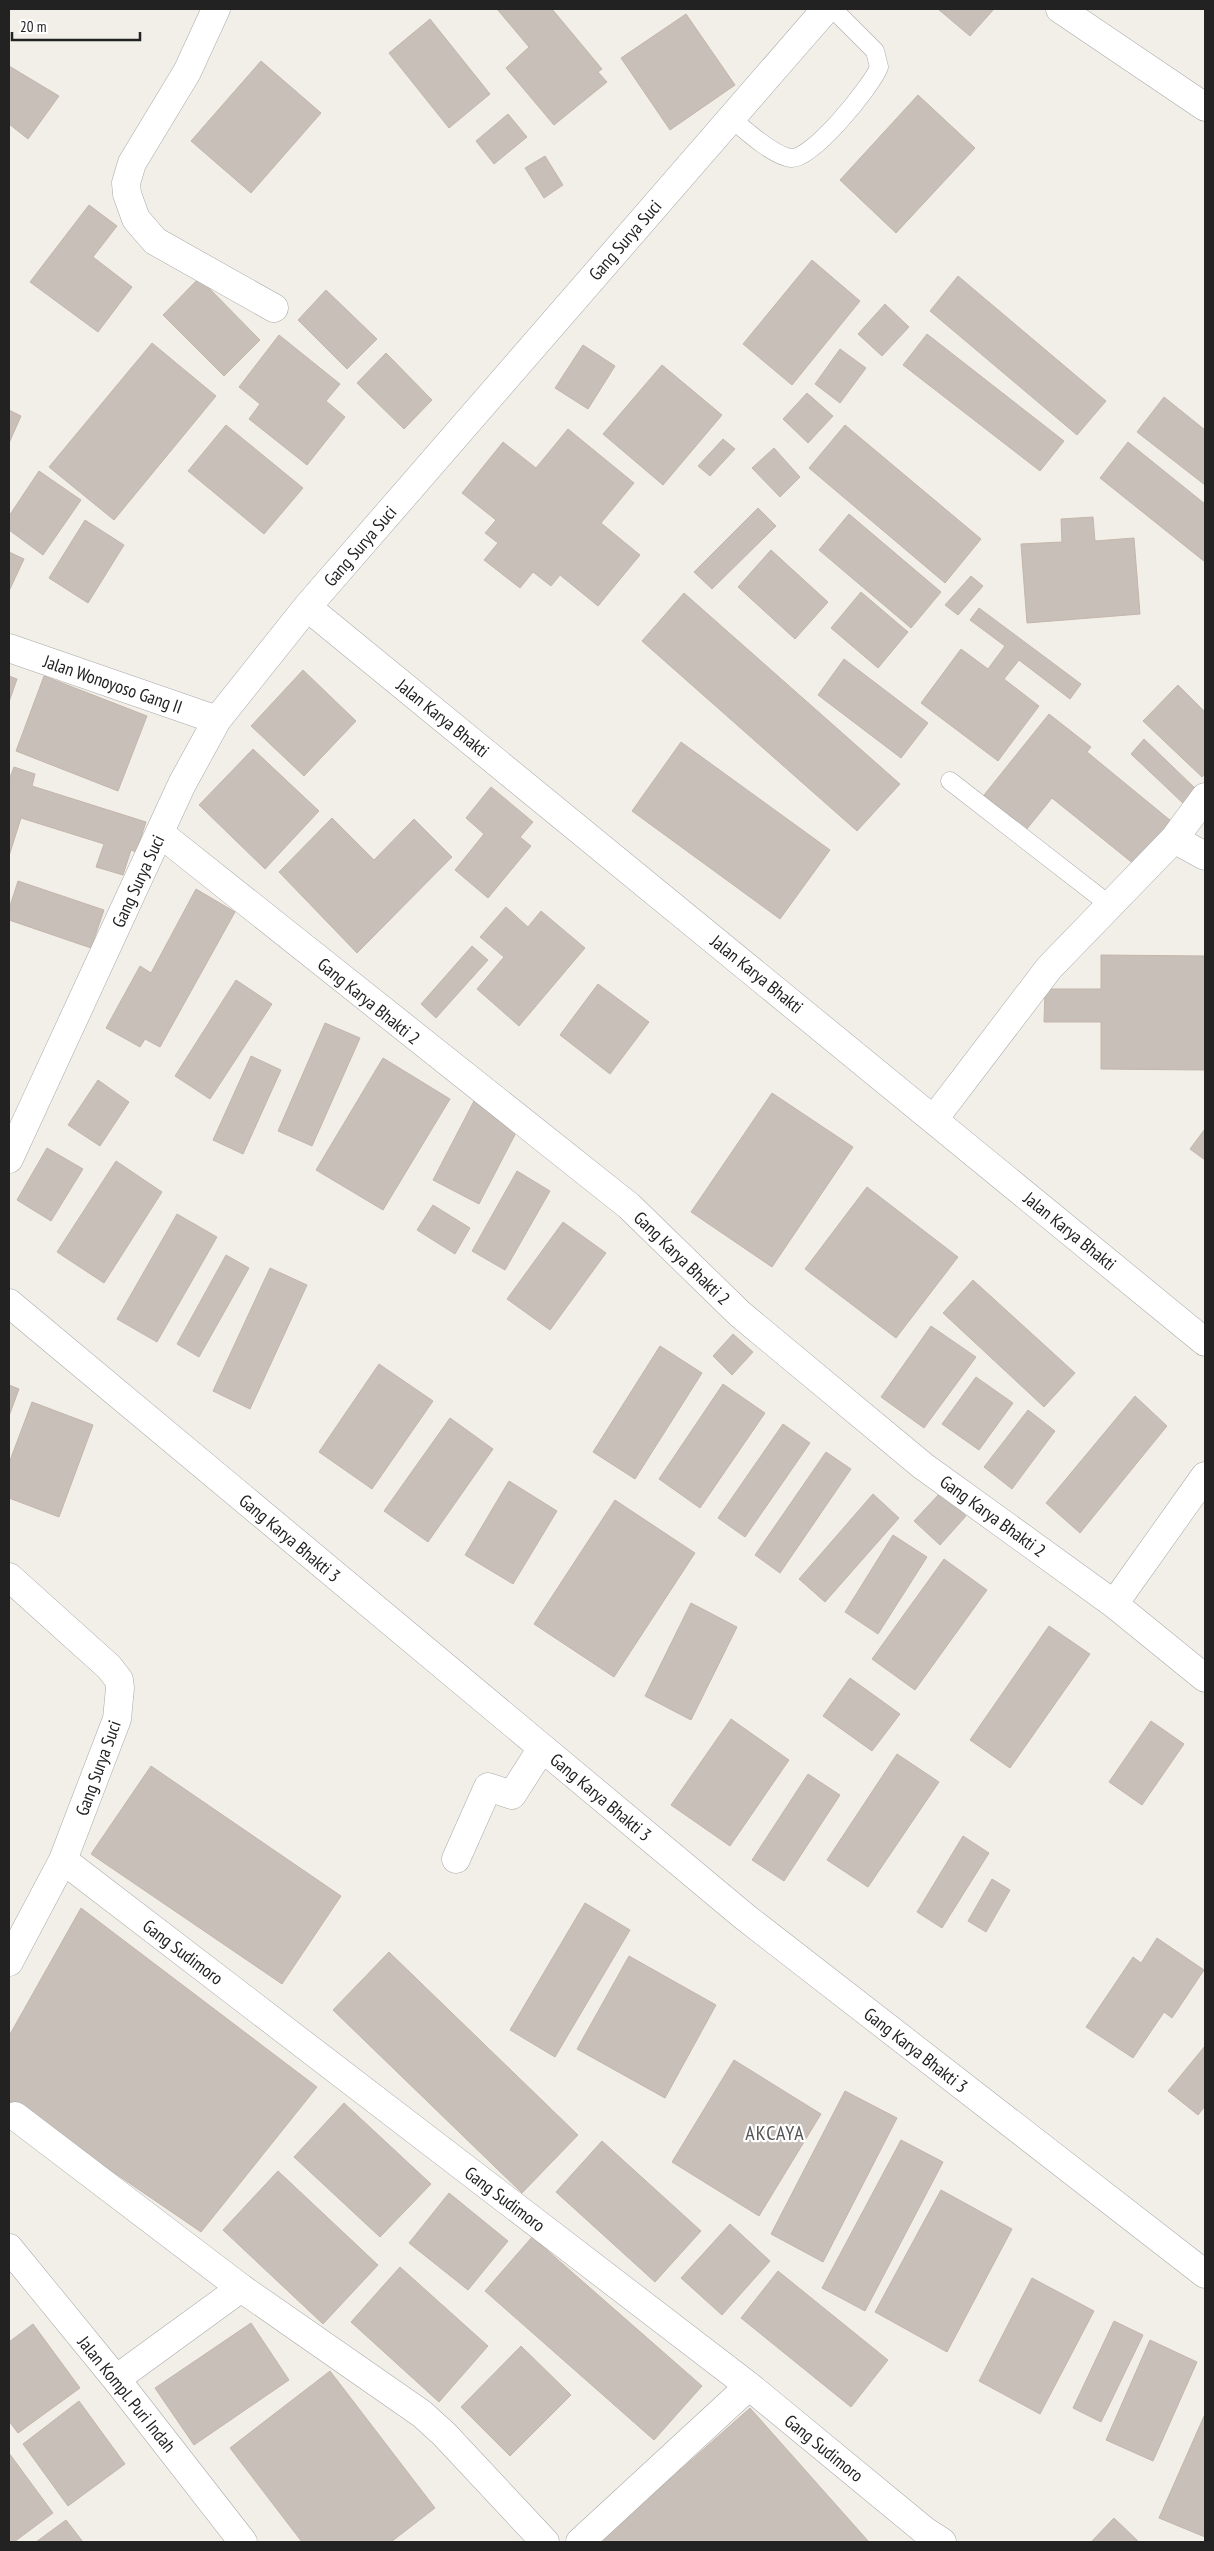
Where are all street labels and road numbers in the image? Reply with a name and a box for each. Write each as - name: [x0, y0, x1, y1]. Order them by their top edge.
- street label: Gang Surya Suci: [584, 195, 666, 285]
- street label: Gang Surya Suci: [319, 501, 401, 591]
- street label: Jalan Wonoyoso Gang II: [40, 649, 185, 719]
- street label: Jalan Karya Bhakti: [391, 673, 494, 762]
- street label: Gang Surya Suci: [107, 831, 169, 931]
- street label: Jalan Karya Bhakti: [705, 929, 808, 1018]
- street label: Gang Karya Bhakti 2: [313, 953, 425, 1049]
- street label: Jalan Karya Bhakti: [1018, 1186, 1121, 1275]
- street label: Gang Karya Bhakti 2: [629, 1206, 735, 1310]
- street label: Gang Karya Bhakti 2: [936, 1470, 1050, 1562]
- street label: Gang Karya Bhakti 3: [235, 1489, 345, 1587]
- street label: Gang Surya Suci: [70, 1717, 126, 1819]
- street label: Gang Karya Bhakti 3: [546, 1748, 656, 1846]
- street label: Gang Sudimoro: [138, 1914, 228, 1990]
- street label: Gang Karya Bhakti 3: [860, 2002, 972, 2098]
- street label: Gang Sudimoro: [460, 2161, 550, 2237]
- street label: Jalan Kompl. Puri Indah: [72, 2330, 181, 2457]
- street label: Gang Sudimoro: [780, 2409, 868, 2487]

